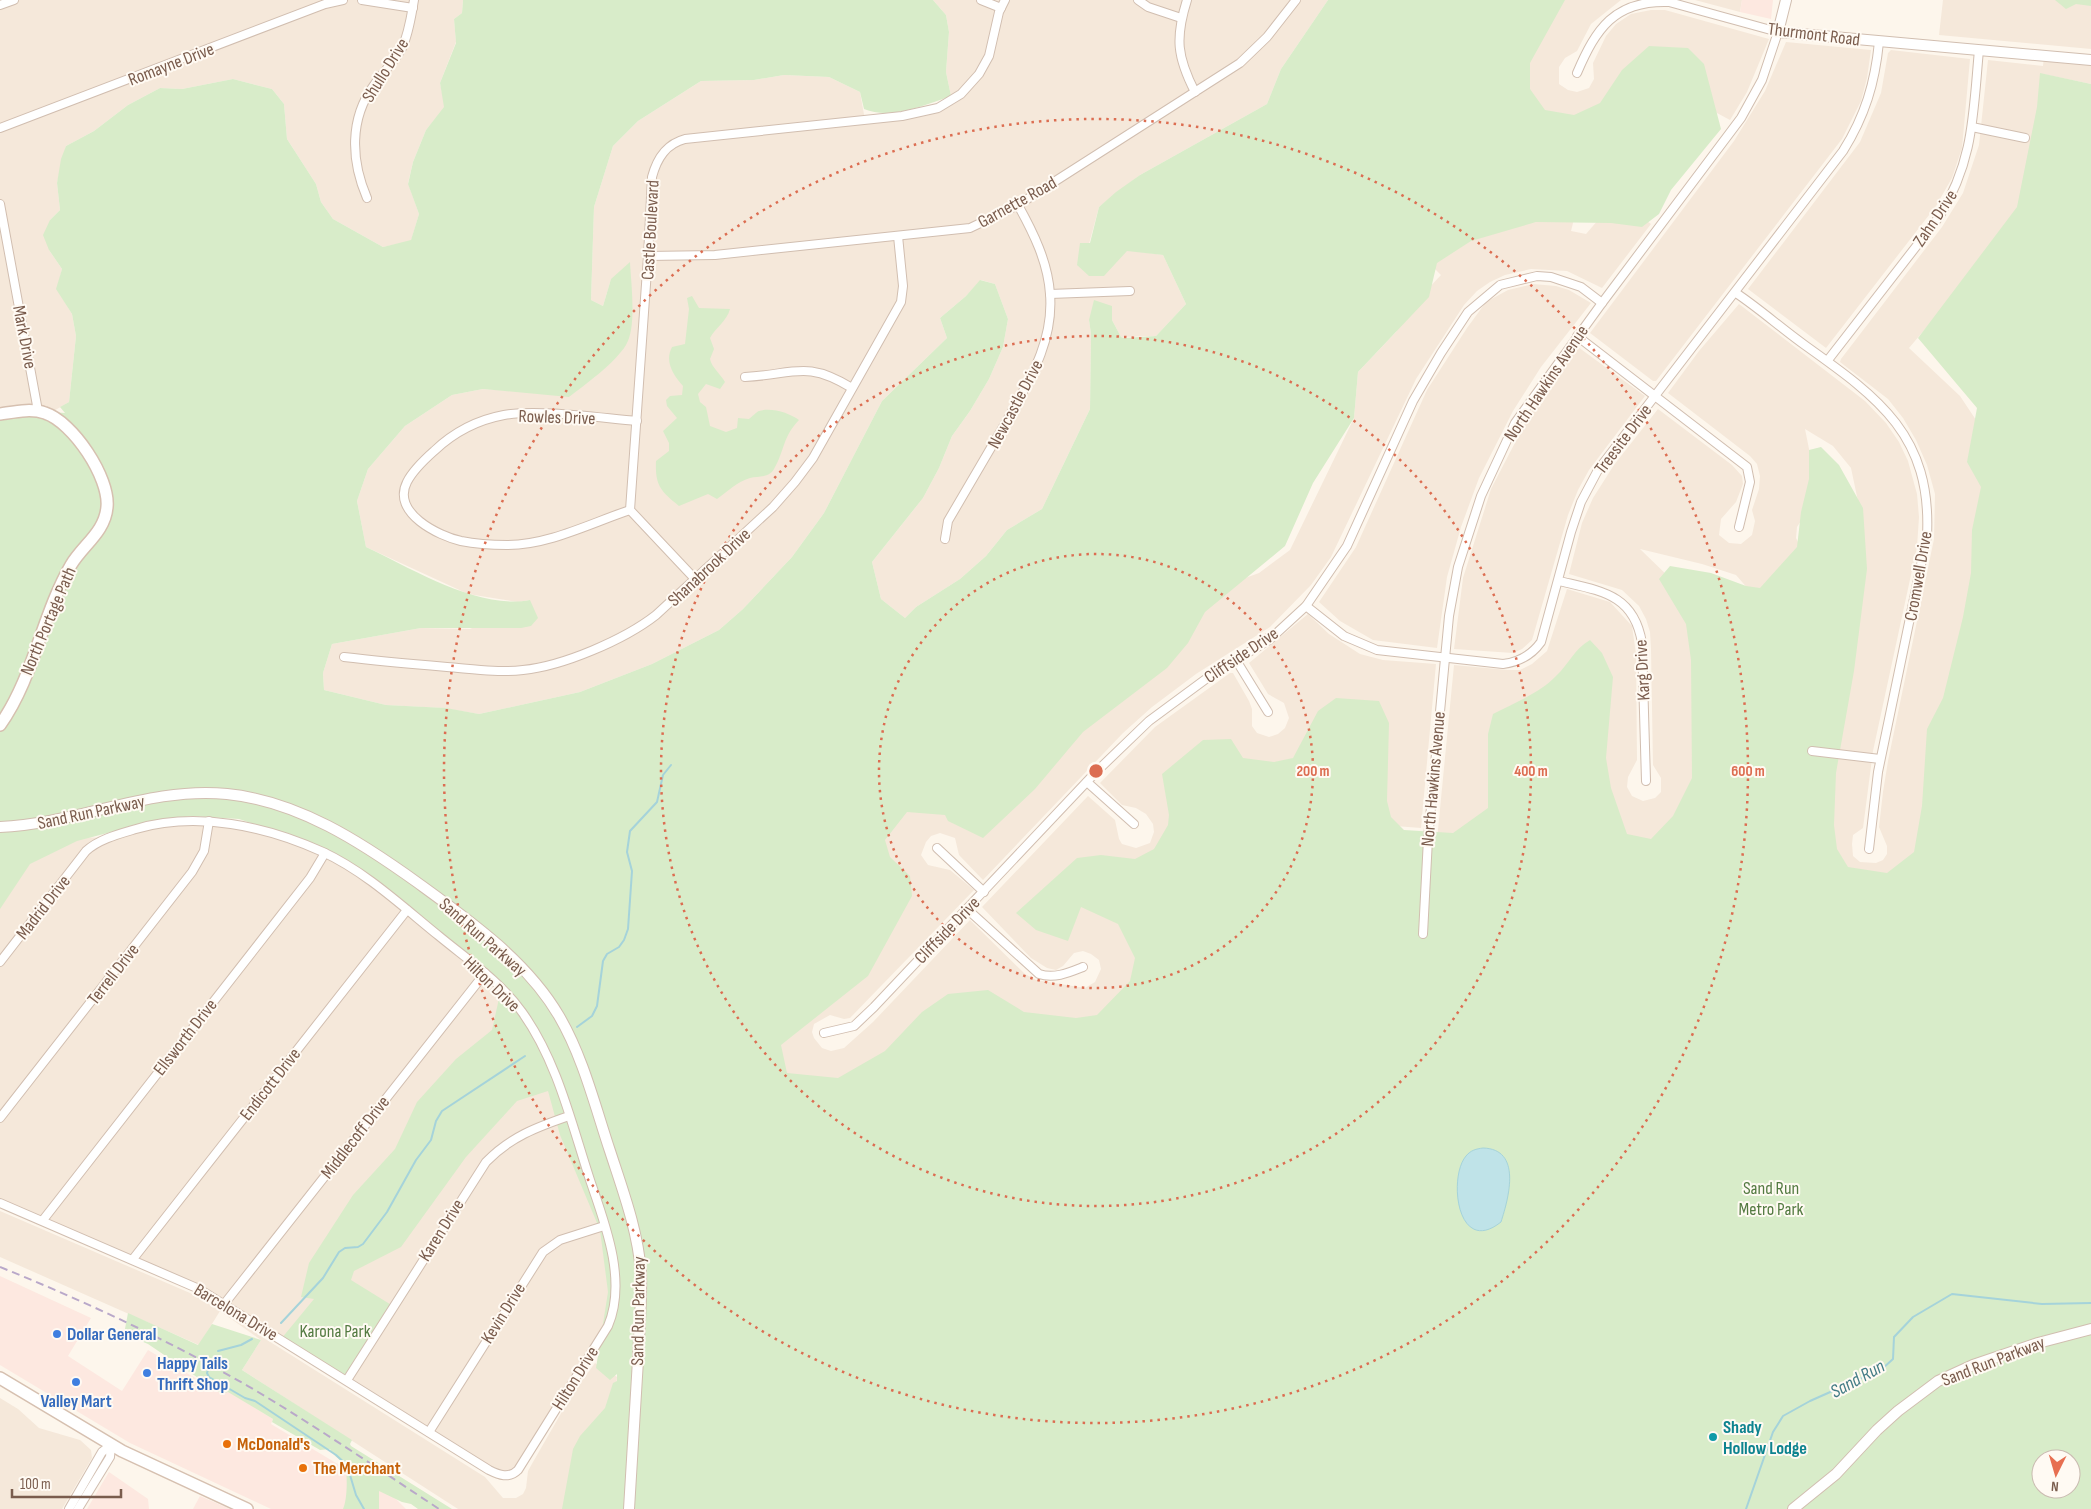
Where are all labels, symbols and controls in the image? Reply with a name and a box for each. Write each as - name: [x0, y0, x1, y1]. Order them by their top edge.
- street label: Thurmont Road: [1767, 18, 1861, 51]
- street label: Shullo Drive: [358, 34, 413, 106]
- street label: Romayne Drive: [125, 39, 217, 90]
- street label: Garnette Road: [974, 172, 1060, 233]
- street label: Castle Boulevard: [637, 179, 664, 281]
- street label: Zahn Drive: [1909, 186, 1962, 251]
- street label: Mark Drive: [8, 304, 41, 370]
- street label: North Hawkins Avenue: [1500, 321, 1593, 445]
- street label: Newcastle Drive: [983, 356, 1048, 452]
- street label: Treesite Drive: [1590, 400, 1656, 478]
- street label: Rowles Drive: [518, 406, 596, 429]
- street label: Shanabrook Drive: [664, 524, 755, 611]
- street label: Cromwell Drive: [1900, 530, 1937, 623]
- street label: North Portage Path: [16, 564, 81, 678]
- street label: Cliffside Drive: [1200, 623, 1282, 688]
- street label: Karg Drive: [1630, 639, 1655, 701]
- street label: North Hawkins Avenue: [1417, 711, 1450, 847]
- centre of rings: [1087, 762, 1105, 780]
- text: 200 m: [1296, 762, 1330, 781]
- text: 400 m: [1514, 762, 1548, 781]
- text: 600 m: [1731, 762, 1765, 781]
- street label: Sand Run Parkway: [36, 791, 147, 834]
- street label: Madrid Drive: [12, 871, 75, 944]
- street label: Cliffside Drive: [910, 892, 984, 968]
- street label: Sand Run Parkway: [435, 894, 531, 981]
- street label: Terrell Drive: [83, 940, 144, 1009]
- street label: Hilton Drive: [459, 952, 524, 1016]
- street label: Ellsworth Drive: [149, 995, 222, 1080]
- street label: Endicott Drive: [236, 1044, 305, 1125]
- street label: Middlecoff Drive: [317, 1092, 394, 1183]
- park label: Sand Run Metro Park: [1739, 1178, 1804, 1220]
- street label: Karen Drive: [414, 1195, 469, 1265]
- street label: Sand Run Parkway: [627, 1256, 650, 1366]
- street label: Barcelona Drive: [190, 1279, 281, 1346]
- street label: Kevin Drive: [477, 1279, 530, 1347]
- park label: Karona Park: [299, 1321, 371, 1342]
- place label: Dollar General: [67, 1324, 156, 1345]
- marker: Dollar General: [51, 1328, 63, 1340]
- street label: Sand Run Parkway: [1938, 1332, 2048, 1391]
- street label: Hilton Drive: [548, 1343, 603, 1414]
- place label: Happy Tails Thrift Shop: [157, 1353, 228, 1395]
- water label: Sand Run: [1826, 1355, 1889, 1404]
- marker: Happy Tails Thrift Shop: [141, 1367, 153, 1379]
- marker: Valley Mart: [70, 1376, 82, 1388]
- place label: Valley Mart: [40, 1391, 112, 1412]
- place label: Shady Hollow Lodge: [1723, 1417, 1807, 1459]
- marker: Shady Hollow Lodge: [1707, 1431, 1719, 1443]
- place label: McDonald's: [237, 1434, 310, 1455]
- marker: McDonald's: [221, 1438, 233, 1450]
- north arrow: [2031, 1449, 2081, 1499]
- place label: The Merchant: [313, 1458, 401, 1479]
- marker: The Merchant: [297, 1462, 309, 1474]
- scale bar: [12, 1466, 121, 1498]
- text: 100 m: [20, 1475, 51, 1494]
- text: N: [2050, 1478, 2059, 1495]

